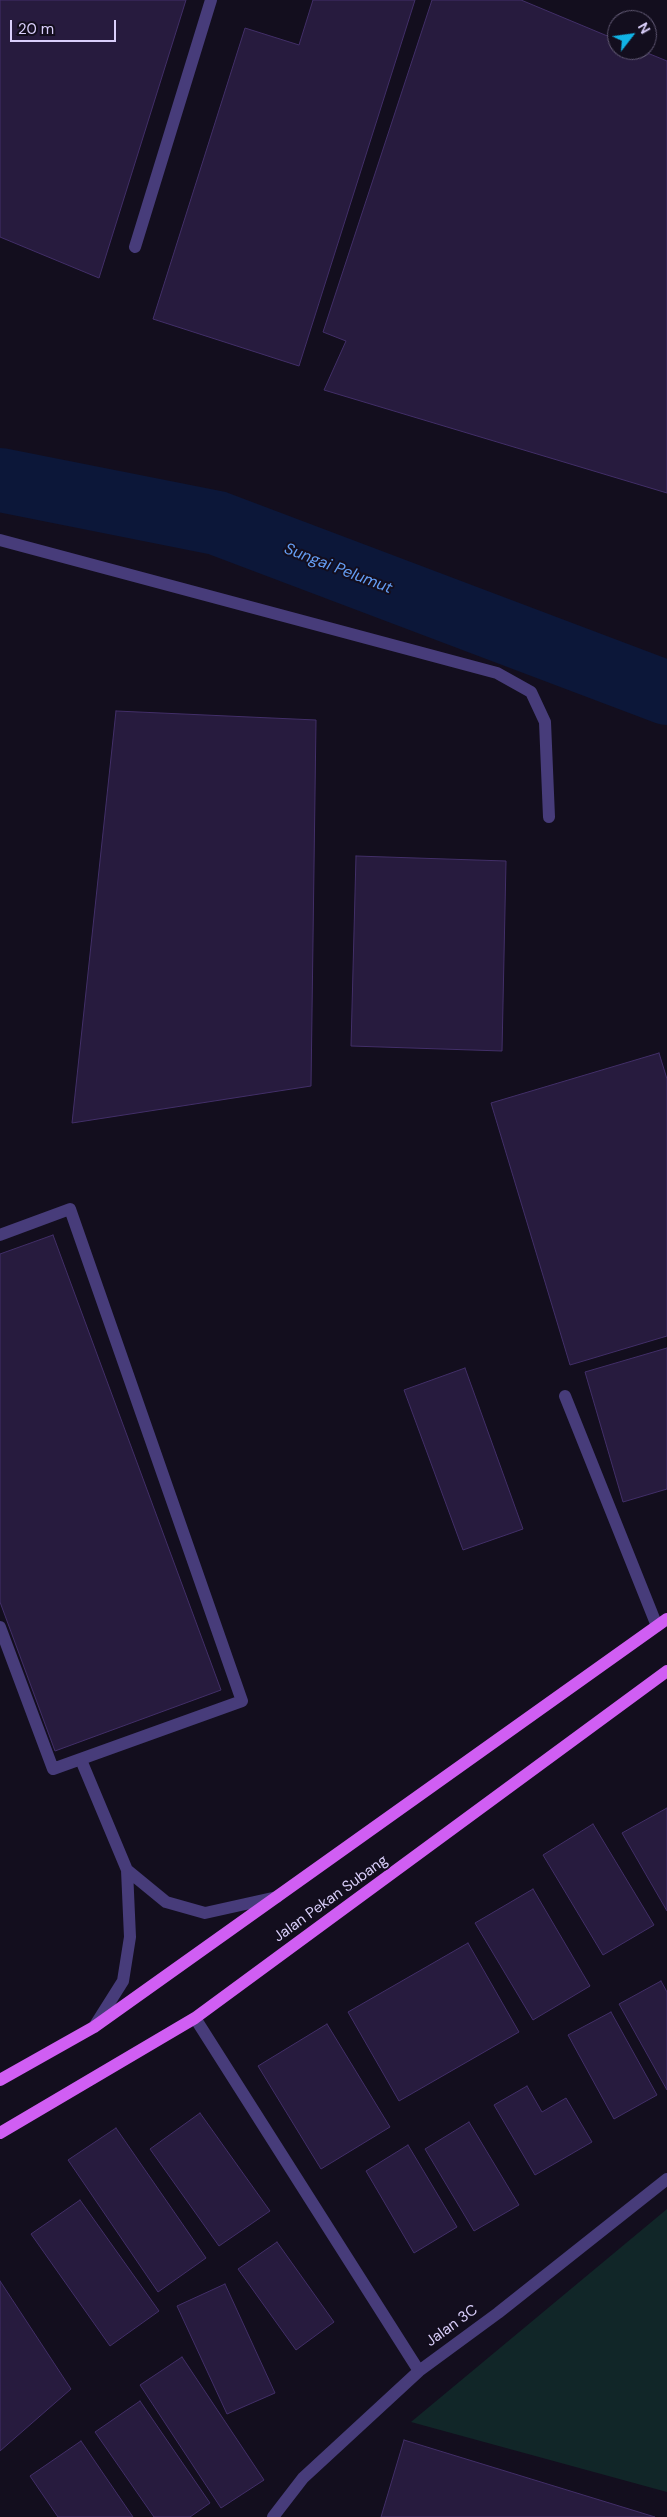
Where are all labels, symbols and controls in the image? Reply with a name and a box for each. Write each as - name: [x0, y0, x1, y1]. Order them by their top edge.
- scale bar: [12, 10, 119, 42]
- north arrow: [607, 10, 657, 60]
- text: 20 m: [18, 19, 54, 39]
- text: N: [634, 19, 654, 37]
- water label: Sungai Pelumut: [281, 540, 395, 598]
- street label: Jalan Pekan Subang: [270, 1852, 392, 1946]
- street label: Jalan 3C: [423, 2301, 481, 2351]

